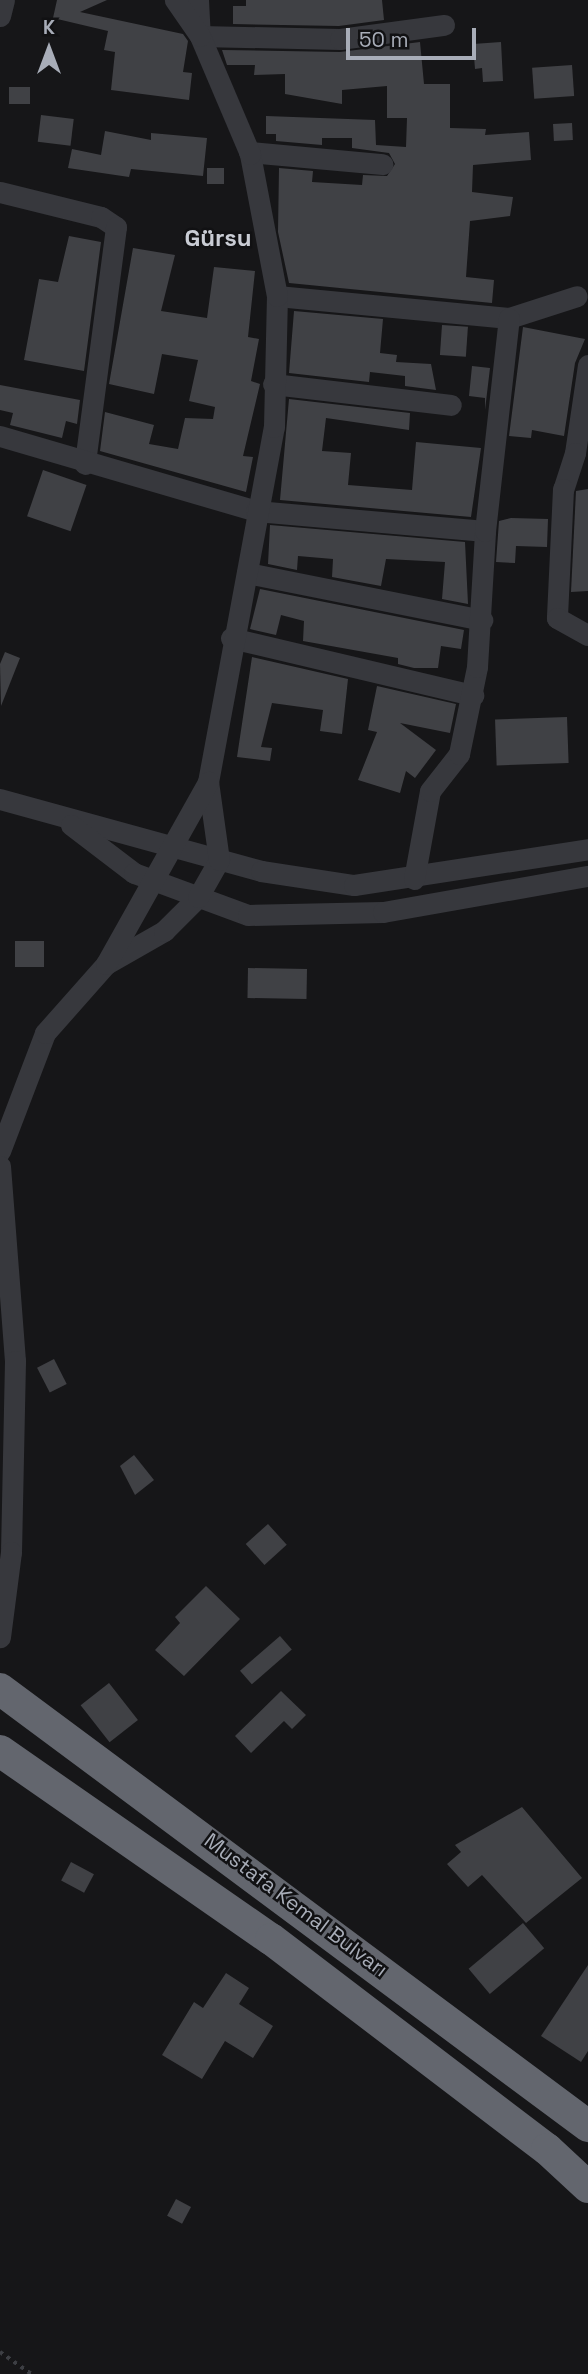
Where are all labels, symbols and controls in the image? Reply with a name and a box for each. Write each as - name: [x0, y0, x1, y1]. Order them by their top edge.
- north arrow: [14, 14, 84, 84]
- scale bar: [350, 14, 480, 58]
- text: K: [43, 15, 55, 40]
- text: 50 m: [359, 26, 409, 53]
- district label: Gürsu: [184, 224, 252, 252]
- street label: Mustafa Kemal Bulvarı: [199, 1828, 393, 1982]

